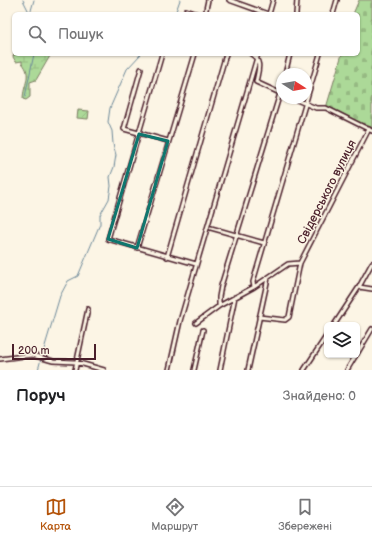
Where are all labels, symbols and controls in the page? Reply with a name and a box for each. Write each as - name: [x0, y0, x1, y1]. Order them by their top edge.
- search box: [12, 12, 360, 56]
- icon: search: [26, 23, 48, 45]
- text: Пошук: [58, 25, 104, 44]
- north arrow: [276, 68, 312, 104]
- street label: Свiдерського вулиця: [294, 137, 360, 247]
- map controls: [324, 322, 360, 358]
- button: layers: [324, 322, 360, 358]
- scale bar: [12, 342, 96, 361]
- text: 200 m: [18, 344, 50, 357]
- text: Поруч: [16, 386, 66, 406]
- text: Знайдено: 0: [283, 388, 356, 404]
- tab: Карта: [40, 496, 71, 533]
- tab: Маршрут: [151, 496, 198, 533]
- tab: Збережені: [278, 496, 332, 533]

